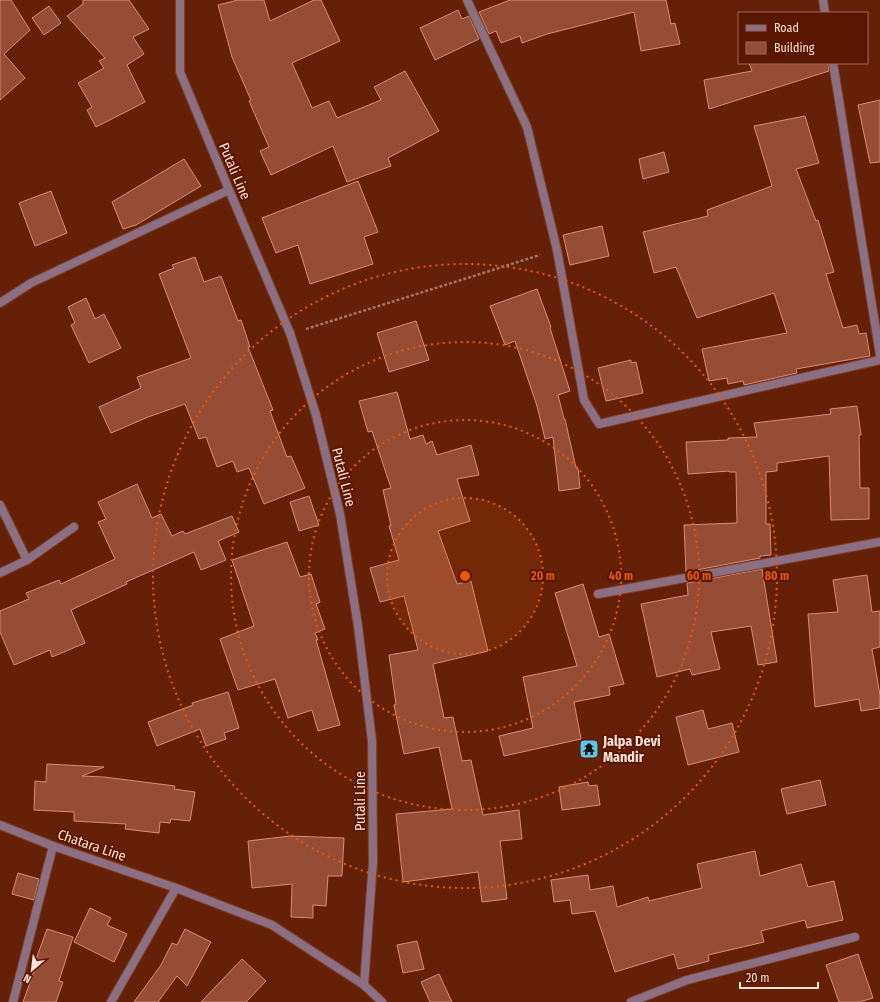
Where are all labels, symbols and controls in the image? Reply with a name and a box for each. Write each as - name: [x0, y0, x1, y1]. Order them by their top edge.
- legend: [738, 12, 868, 64]
- text: Road: [774, 21, 799, 35]
- text: Building: [774, 41, 815, 55]
- street label: Putali Line: [215, 140, 254, 202]
- street label: Putali Line: [328, 446, 359, 508]
- centre of rings: [458, 569, 472, 583]
- text: 20 m: [530, 569, 555, 583]
- text: 40 m: [609, 569, 633, 583]
- text: 60 m: [687, 569, 711, 583]
- text: 80 m: [765, 569, 789, 583]
- place label: Jalpa Devi Mandir: [602, 733, 661, 766]
- temple icon: Jalpa Devi Mandir: [578, 738, 600, 760]
- street label: Putali Line: [352, 771, 369, 831]
- street label: Chatara Line: [55, 826, 128, 865]
- north arrow: [12, 950, 52, 990]
- scale bar: [740, 964, 818, 990]
- text: N: [22, 971, 34, 986]
- text: 20 m: [746, 971, 770, 985]

